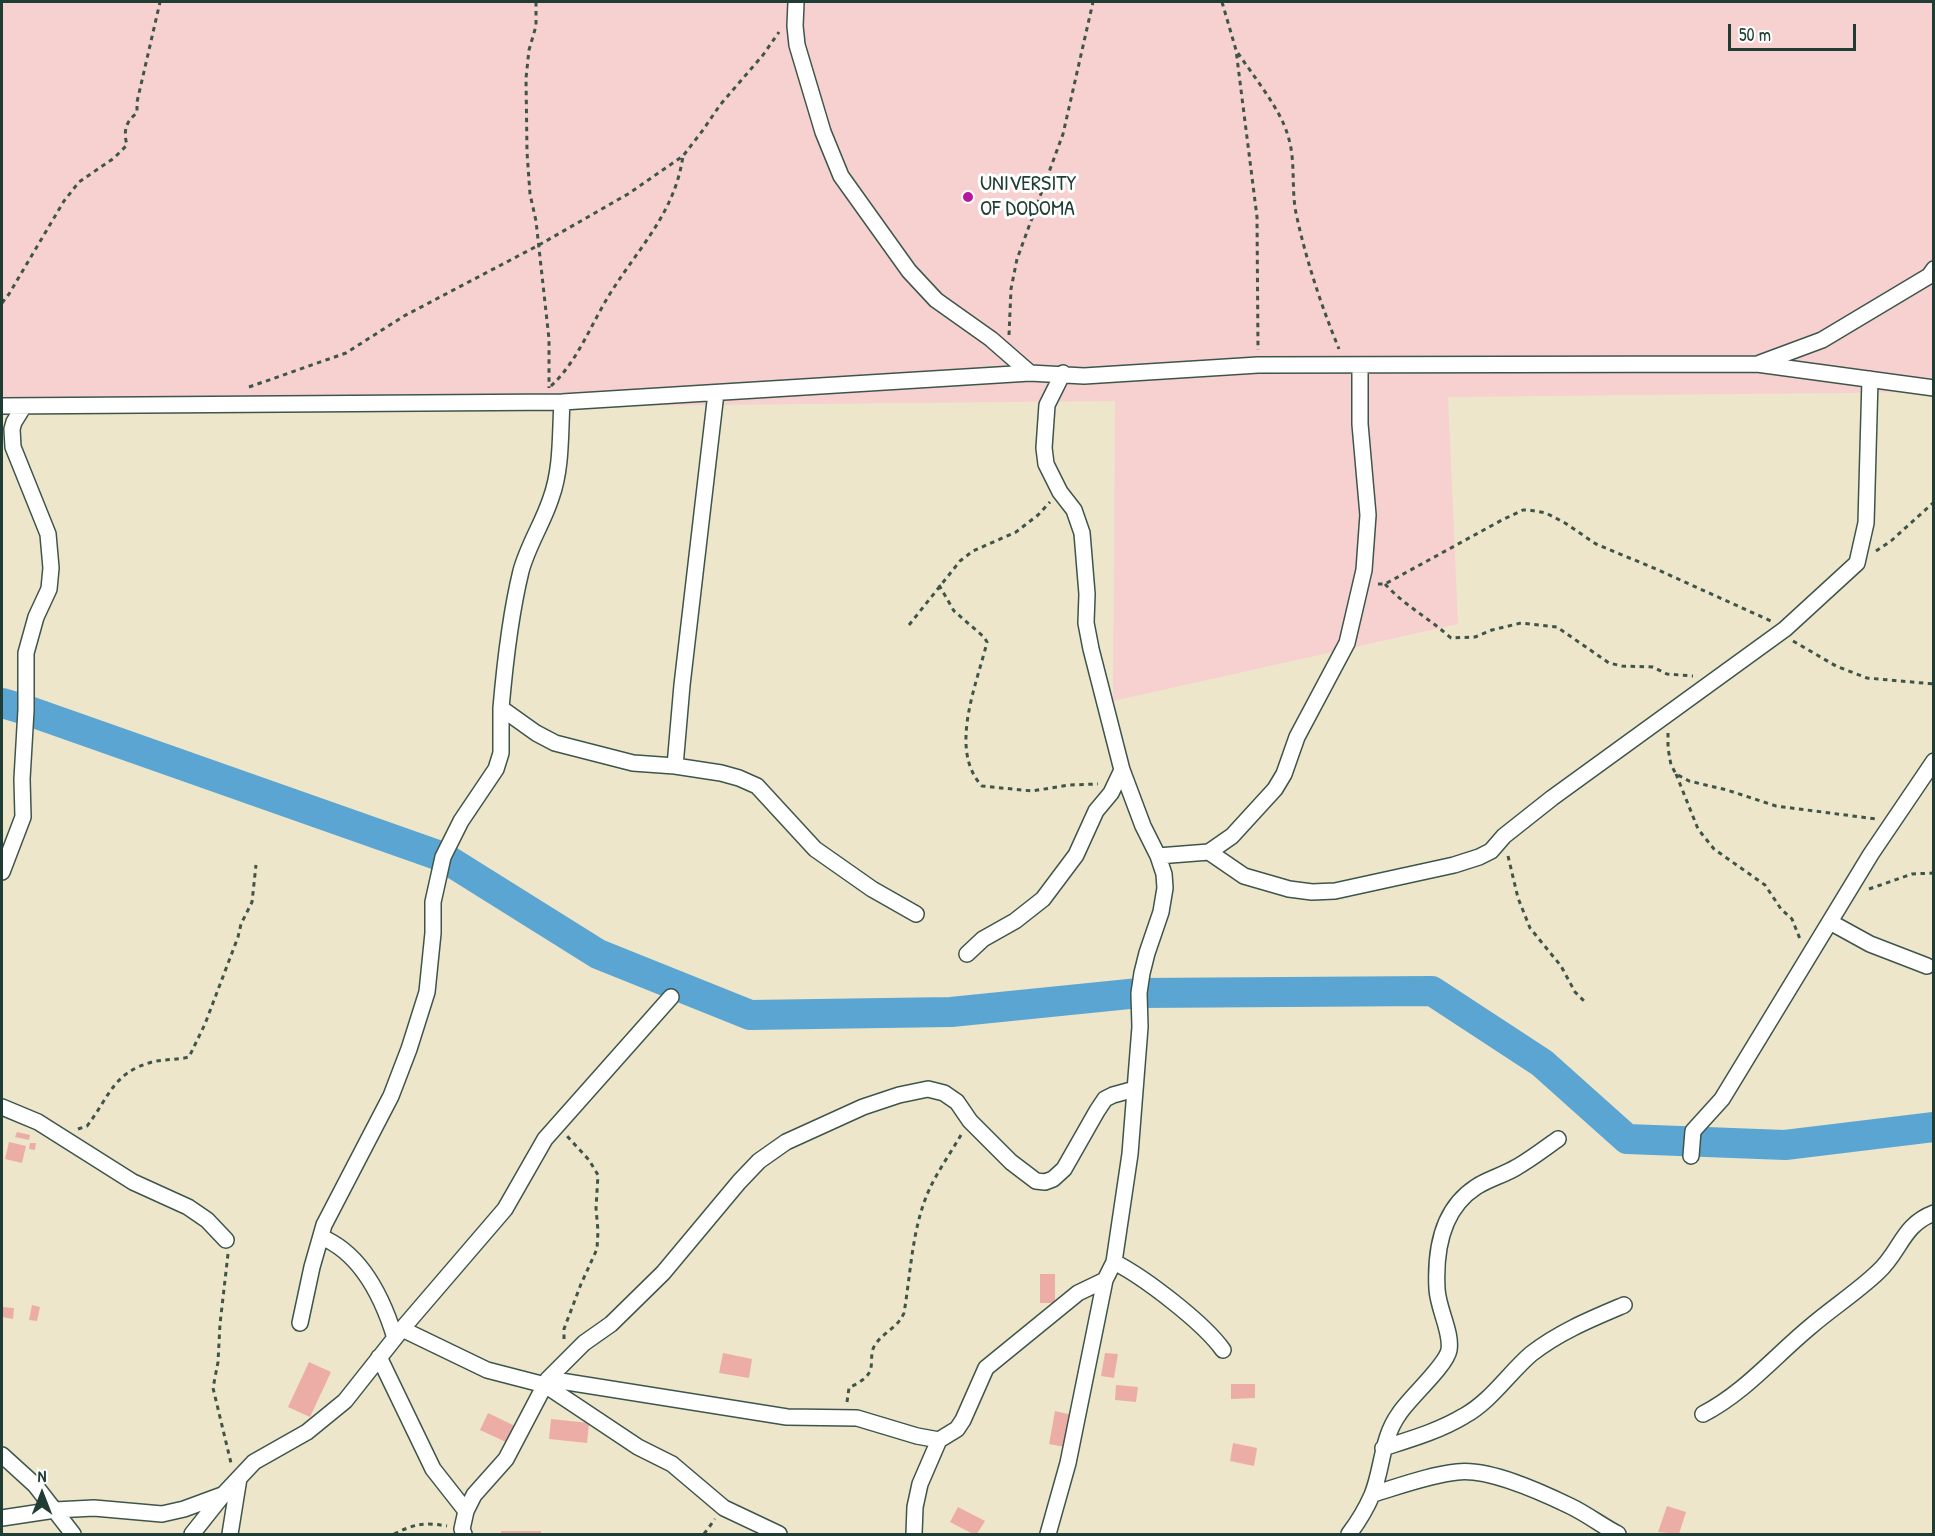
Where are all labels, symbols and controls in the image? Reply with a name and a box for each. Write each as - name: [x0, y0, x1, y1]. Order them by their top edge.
- scale bar: [1731, 12, 1858, 50]
- text: 50 m: [1739, 22, 1771, 47]
- place label: UNIVERSITY OF DODOMA: [980, 171, 1076, 222]
- marker: UNIVERSITY OF DODOMA: [961, 190, 975, 204]
- north arrow: [12, 1464, 72, 1524]
- text: N: [38, 1465, 46, 1487]

